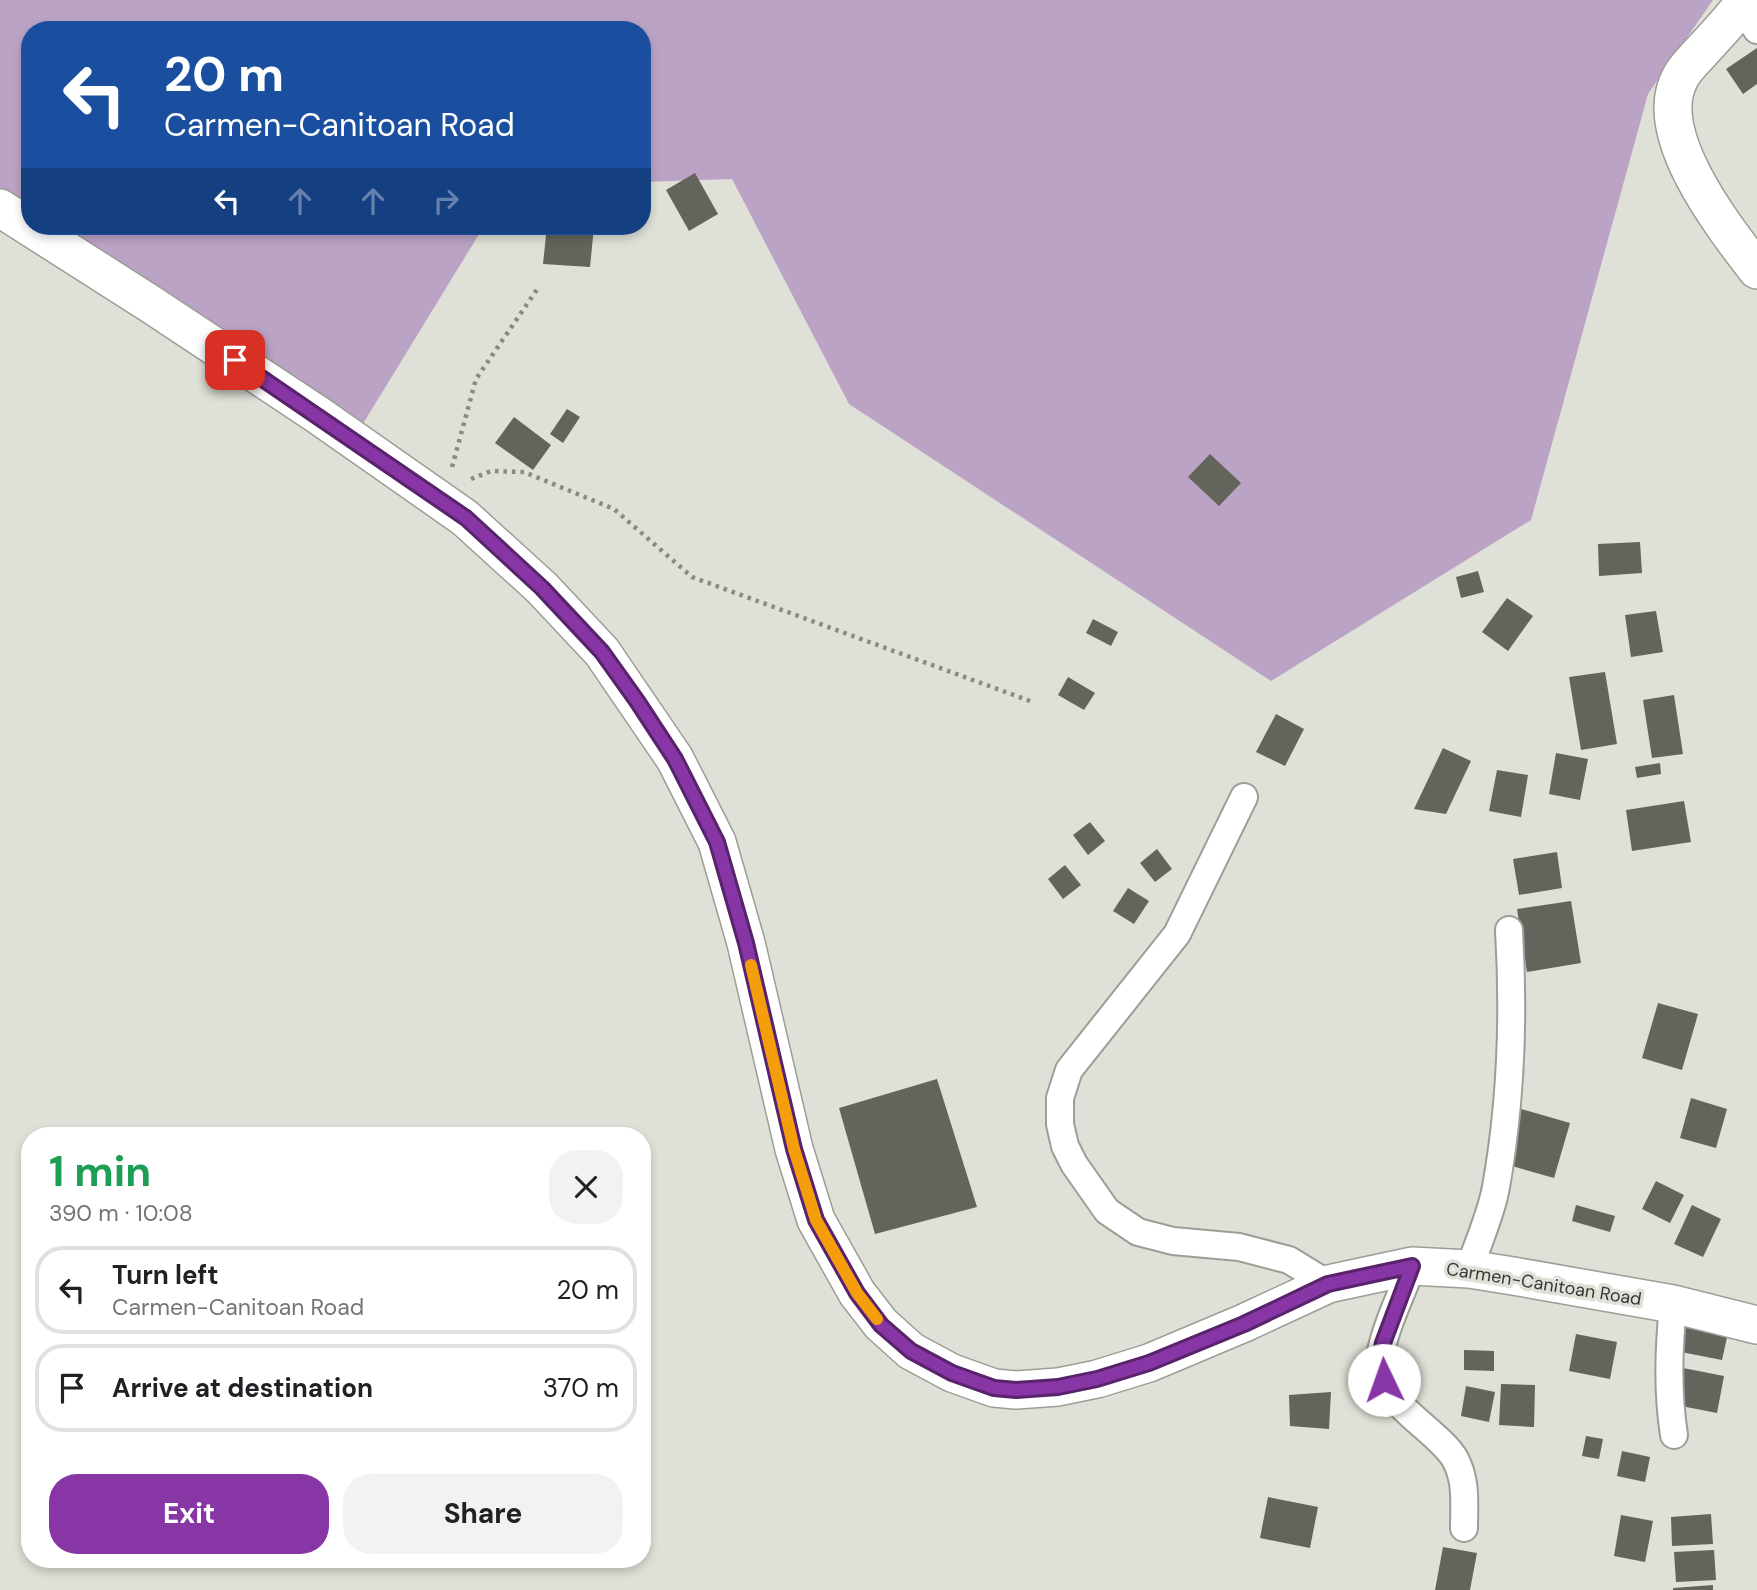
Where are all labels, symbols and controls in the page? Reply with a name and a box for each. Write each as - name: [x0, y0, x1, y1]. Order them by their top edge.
- text: 20 m: [164, 42, 284, 106]
- icon: left: [49, 49, 140, 140]
- text: Carmen-Canitoan Road: [164, 104, 515, 146]
- icon: left: [208, 182, 246, 220]
- icon: ahead: [281, 182, 319, 220]
- icon: ahead: [354, 182, 392, 220]
- icon: right: [427, 182, 465, 220]
- pin: [205, 330, 265, 390]
- icon: arrive: [216, 341, 254, 379]
- text: 1 min: [49, 1144, 151, 1199]
- button: close: [549, 1150, 623, 1224]
- text: 390 m · 10:08: [49, 1198, 193, 1228]
- street label: Carmen-Canitoan Road: [1445, 1257, 1643, 1311]
- text: Turn left: [112, 1258, 219, 1292]
- icon: left: [53, 1271, 91, 1309]
- text: 20 m: [556, 1273, 619, 1307]
- text: Carmen-Canitoan Road: [112, 1292, 364, 1322]
- position arrow: [1347, 1343, 1421, 1417]
- icon: arrive: [53, 1369, 91, 1407]
- text: Arrive at destination: [112, 1371, 373, 1405]
- text: 370 m: [543, 1371, 619, 1405]
- button: Exit: [49, 1474, 329, 1554]
- button: Share: [343, 1474, 623, 1554]

